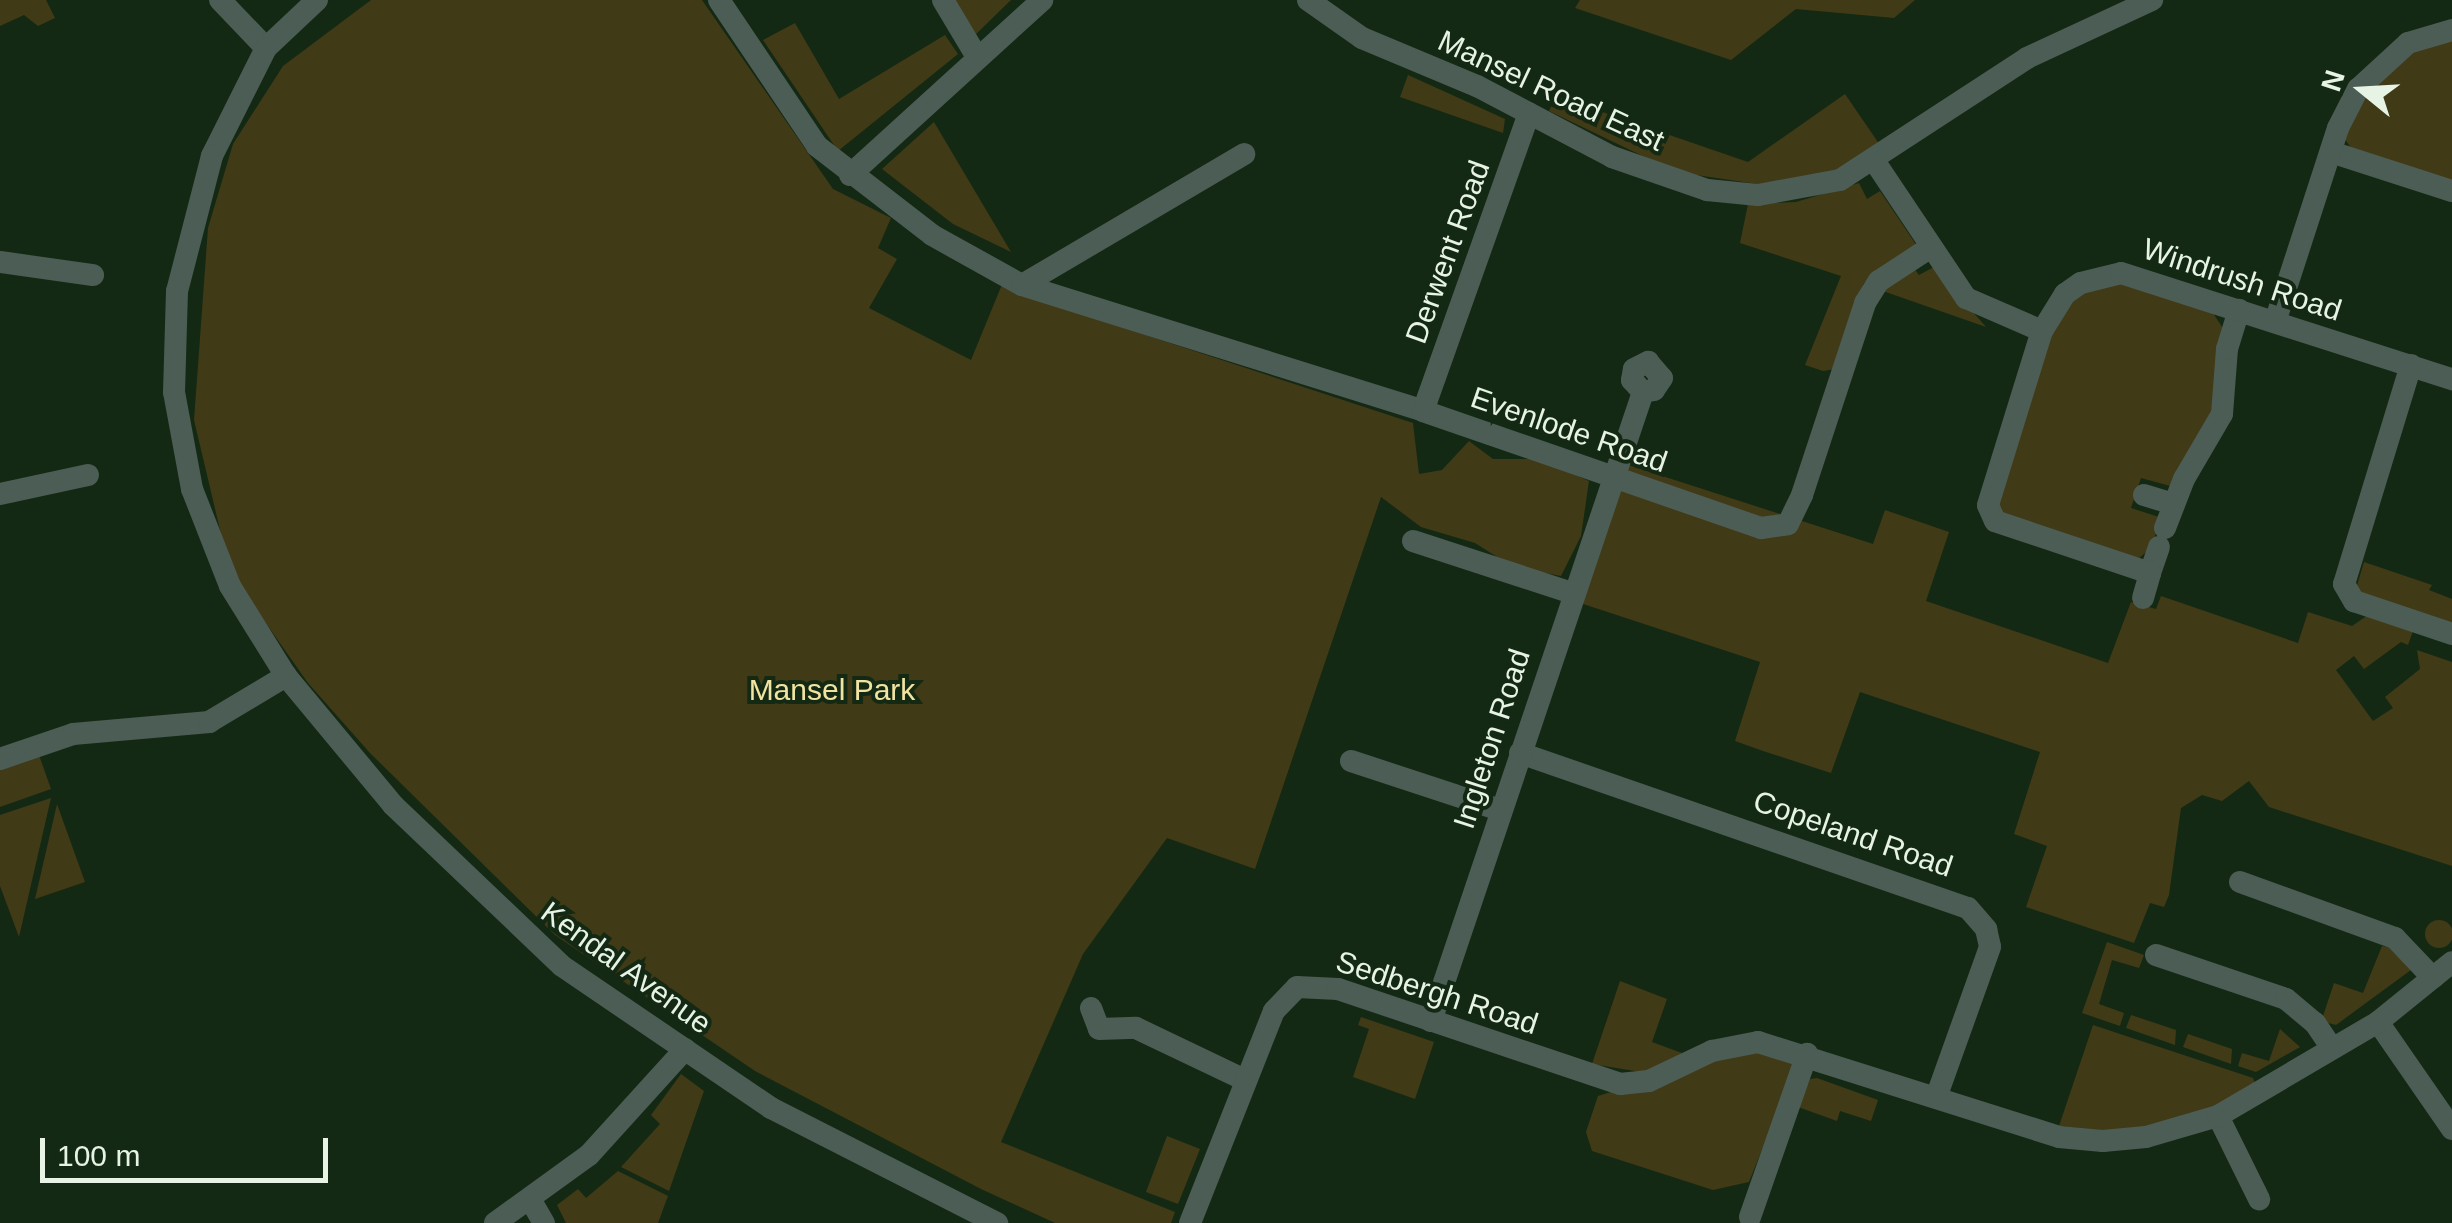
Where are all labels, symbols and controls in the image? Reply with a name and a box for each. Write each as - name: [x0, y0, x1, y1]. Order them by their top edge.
- street label: Mansel Road East: [1432, 23, 1670, 159]
- north arrow: [2312, 40, 2412, 140]
- text: N: [2315, 66, 2351, 95]
- street label: Derwent Road: [1398, 156, 1498, 348]
- street label: Windrush Road: [2138, 231, 2346, 329]
- street label: Evenlode Road: [1466, 380, 1672, 480]
- street label: Ingleton Road: [1446, 645, 1538, 833]
- park label: Mansel Park: [749, 672, 915, 708]
- street label: Copeland Road: [1749, 783, 1957, 885]
- street label: Kendal Avenue: [533, 894, 719, 1042]
- street label: Sedbergh Road: [1332, 943, 1542, 1043]
- scale bar: [45, 1118, 332, 1180]
- text: 100 m: [57, 1139, 140, 1172]

